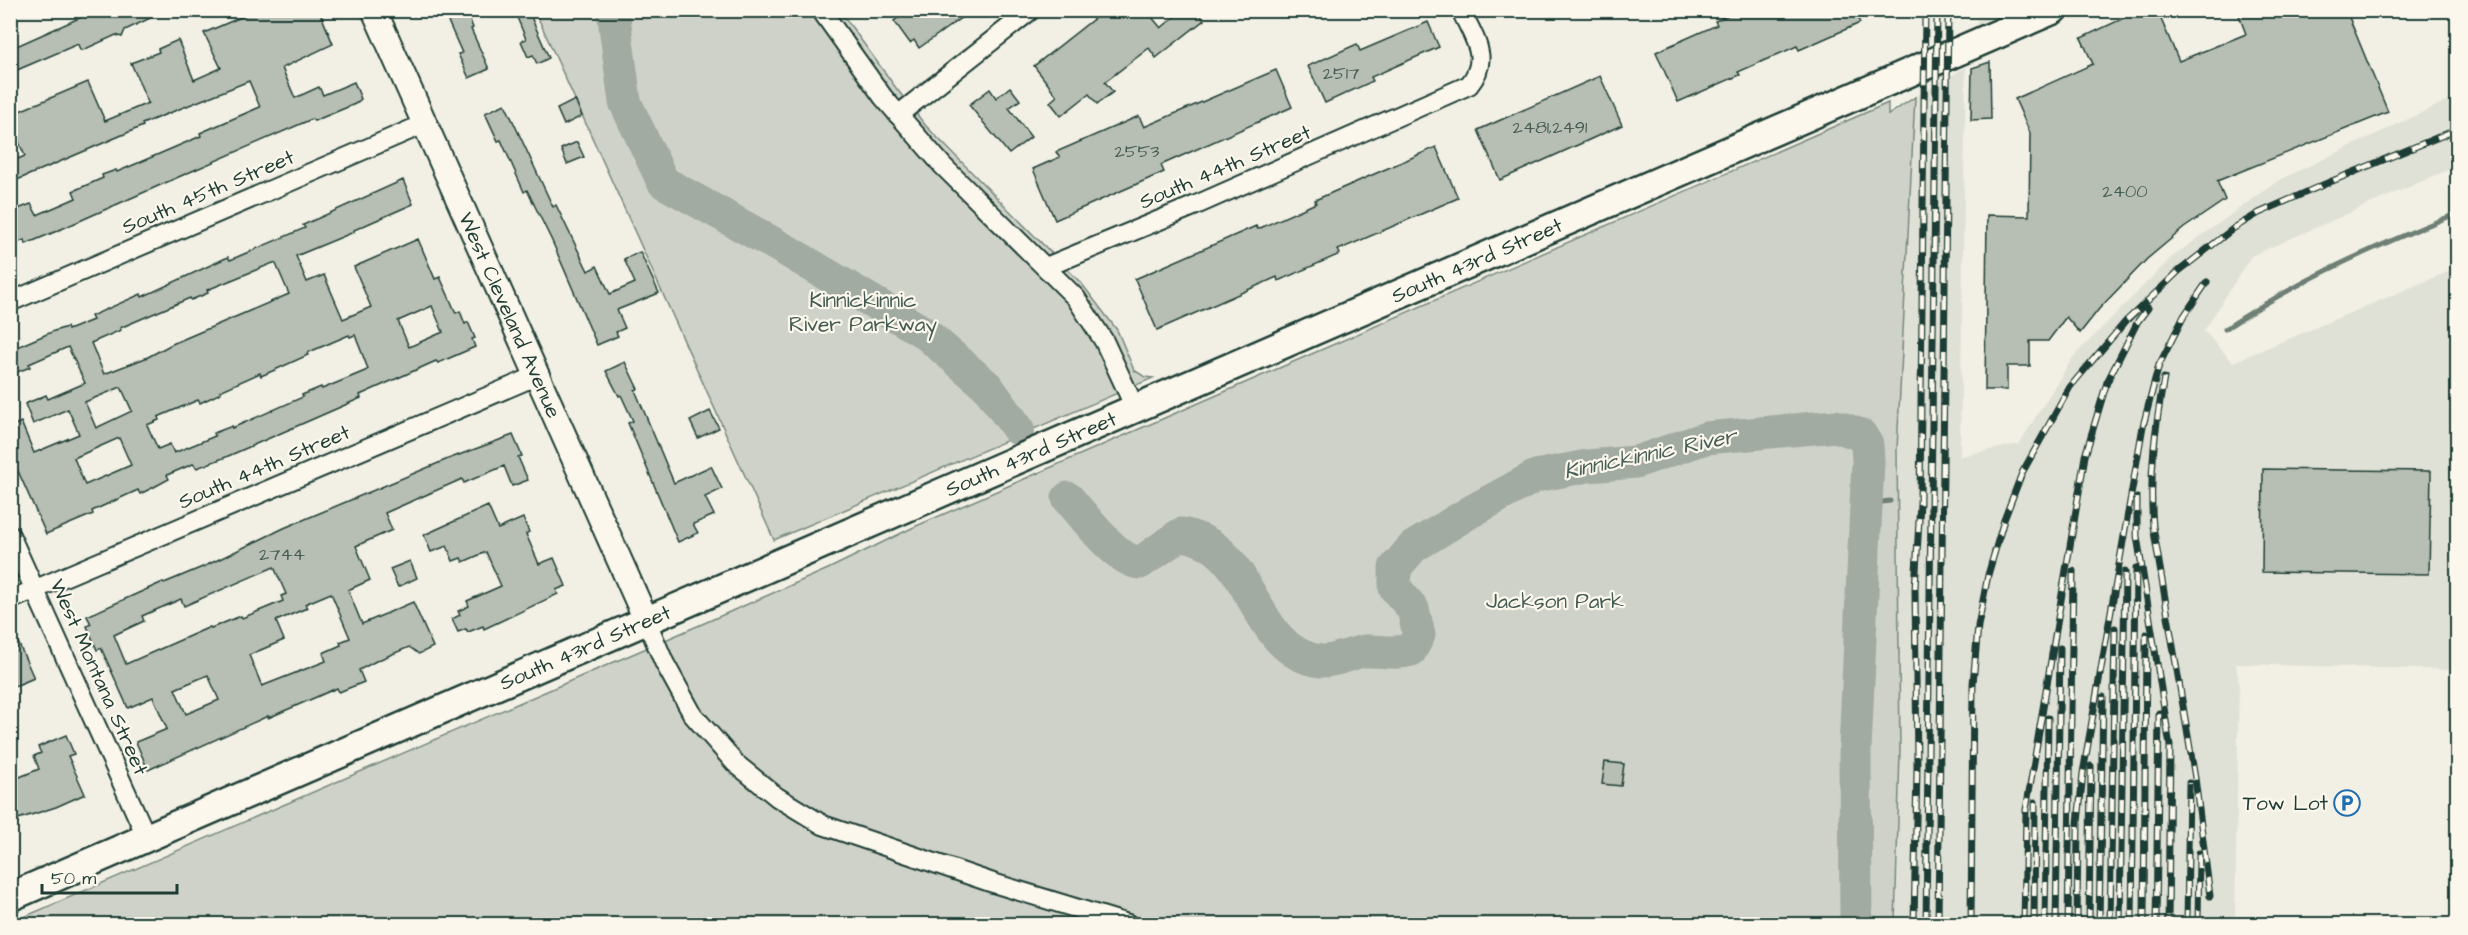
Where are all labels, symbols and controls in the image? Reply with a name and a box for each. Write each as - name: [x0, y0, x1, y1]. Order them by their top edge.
- house number: 2517: [1323, 61, 1359, 86]
- house number: 2481,2491: [1513, 115, 1587, 140]
- street label: South 44th Street: [1135, 118, 1316, 216]
- house number: 2553: [1115, 139, 1159, 164]
- street label: South 45th Street: [117, 142, 299, 241]
- house number: 2400: [2102, 179, 2148, 204]
- street label: West Cleveland Avenue: [452, 208, 569, 422]
- street label: South 43rd Street: [1387, 210, 1567, 310]
- park label: Kinnickinnic River Parkway: [789, 286, 938, 341]
- street label: South 43rd Street: [941, 404, 1122, 504]
- street label: South 44th Street: [174, 418, 355, 516]
- water label: Kinnickinnic River: [1561, 420, 1742, 487]
- house number: 2744: [259, 542, 305, 567]
- street label: West Montana Street: [43, 574, 156, 780]
- park label: Jackson Park: [1486, 587, 1624, 616]
- street label: South 43rd Street: [495, 597, 676, 697]
- parking icon: Tow Lot: [2332, 788, 2362, 818]
- place label: Tow Lot: [2243, 789, 2328, 818]
- scale bar: [42, 857, 177, 895]
- text: 50 m: [51, 866, 96, 891]

